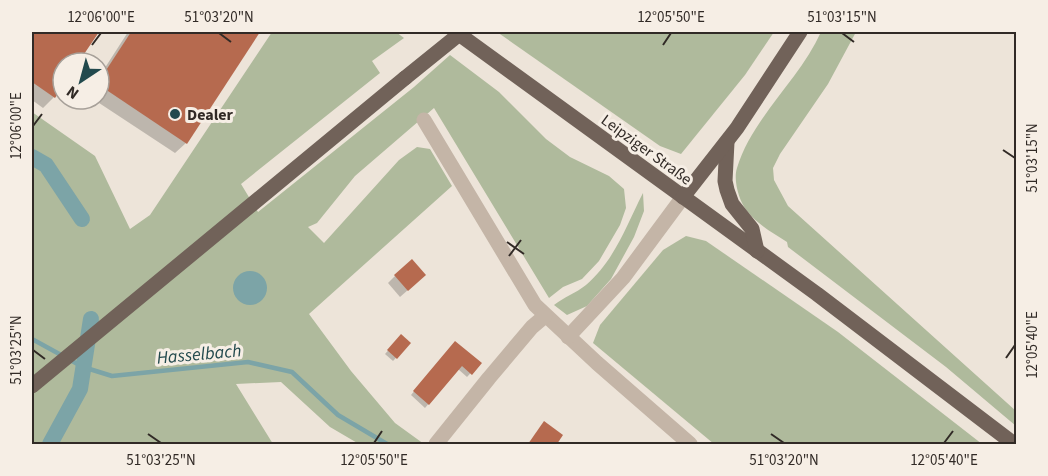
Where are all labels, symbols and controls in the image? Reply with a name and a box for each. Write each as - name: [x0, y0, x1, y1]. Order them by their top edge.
- text: 12°06'00"E: [67, 7, 135, 28]
- text: 51°03'20"N: [184, 7, 254, 28]
- text: 12°05'50"E: [637, 7, 705, 28]
- text: 51°03'15"N: [807, 7, 877, 28]
- north arrow: [51, 51, 111, 111]
- text: N: [62, 80, 84, 104]
- text: 12°06'00"E: [6, 92, 27, 160]
- place label: Dealer: [187, 104, 234, 126]
- marker: Dealer: [168, 107, 182, 121]
- street label: Leipziger Straße: [596, 109, 696, 190]
- text: 51°03'15"N: [1022, 123, 1043, 193]
- text: 12°05'40"E: [1022, 311, 1043, 379]
- text: 51°03'25"N: [6, 315, 27, 385]
- water label: Hasselbach: [156, 338, 242, 371]
- text: 51°03'25"N: [126, 450, 196, 471]
- text: 12°05'50"E: [340, 450, 408, 471]
- text: 51°03'20"N: [749, 450, 819, 471]
- text: 12°05'40"E: [910, 450, 978, 471]

